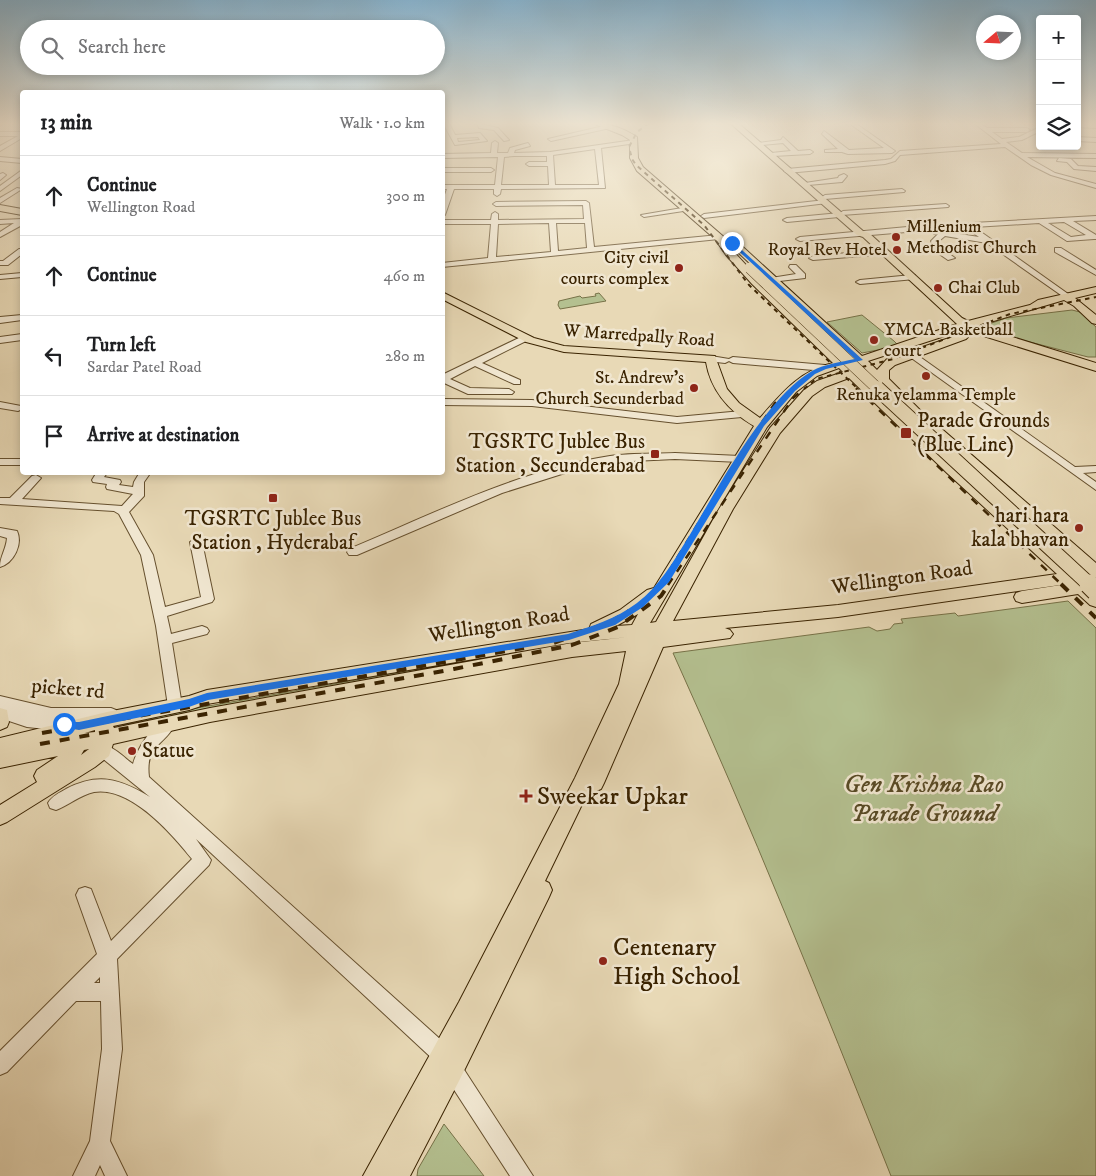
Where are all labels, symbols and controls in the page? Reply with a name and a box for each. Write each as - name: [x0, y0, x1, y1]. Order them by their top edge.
- north arrow: [976, 15, 1021, 60]
- map controls: [1036, 15, 1081, 150]
- button: +: [1036, 15, 1081, 60]
- search box: [20, 20, 445, 75]
- icon: search: [38, 34, 66, 62]
- text: Search here: [78, 36, 166, 59]
- button: −: [1036, 60, 1081, 105]
- button: layers: [1036, 105, 1081, 150]
- text: 13 min: [40, 110, 92, 136]
- text: Walk · 1.0 km: [339, 113, 425, 133]
- text: Continue: [87, 174, 157, 197]
- icon: ahead: [40, 182, 68, 210]
- text: 300 m: [386, 186, 425, 206]
- text: Wellington Road: [87, 197, 195, 217]
- place label: Millenium Methodist Church: [906, 216, 1037, 259]
- marker: Millenium Methodist Church: [890, 231, 902, 243]
- route end: [721, 232, 744, 255]
- place label: Royal Rev Hotel: [768, 239, 888, 261]
- marker: Royal Rev Hotel: [891, 244, 903, 256]
- place label: City civil courts complex: [561, 247, 670, 290]
- icon: ahead: [40, 262, 68, 290]
- marker: City civil courts complex: [673, 262, 685, 274]
- text: Continue: [87, 264, 157, 287]
- text: 460 m: [383, 266, 425, 286]
- place label: Chai Club: [948, 277, 1020, 299]
- marker: Chai Club: [932, 282, 944, 294]
- place label: YMCA Basketball court: [884, 319, 1013, 362]
- street label: W Marredpally Road: [562, 320, 715, 352]
- text: Turn left: [87, 334, 156, 357]
- marker: YMCA Basketball court: [868, 334, 880, 346]
- icon: left: [40, 342, 68, 370]
- text: 280 m: [385, 346, 425, 366]
- text: Sardar Patel Road: [87, 357, 201, 377]
- place label: St. Andrew's Church Secunderbad: [535, 367, 684, 410]
- marker: Renuka yelamma Temple: [920, 370, 932, 382]
- marker: St. Andrew's Church Secunderbad: [688, 382, 700, 394]
- place label: Renuka yelamma Temple: [836, 384, 1016, 406]
- place label: Parade Grounds (Blue Line): [917, 408, 1050, 458]
- icon: arrive: [40, 422, 68, 450]
- text: Arrive at destination: [87, 424, 239, 447]
- marker: Parade Grounds (Blue Line): [899, 426, 913, 440]
- place label: TGSRTC Jublee Bus Station , Secunderabad: [455, 429, 646, 479]
- marker: TGSRTC Jublee Bus Station , Secunderabad: [649, 448, 661, 460]
- marker: TGSRTC Jublee Bus Station , Hyderabaf: [267, 492, 279, 504]
- place label: hari hara kala bhavan: [971, 503, 1069, 553]
- place label: TGSRTC Jublee Bus Station , Hyderabaf: [185, 506, 361, 556]
- marker: hari hara kala bhavan: [1073, 522, 1085, 534]
- street label: Wellington Road: [829, 555, 975, 601]
- street label: Wellington Road: [426, 601, 572, 649]
- street label: picket rd: [29, 673, 106, 705]
- route start: [53, 713, 76, 736]
- place label: Statue: [142, 738, 195, 764]
- marker: Statue: [126, 745, 138, 757]
- park label: Gen Krishna Rao Parade Ground: [844, 769, 1004, 829]
- place label: Sweekar Upkar: [537, 781, 689, 812]
- marker: Sweekar Upkar: [519, 789, 533, 803]
- place label: Centenary High School: [613, 932, 740, 992]
- marker: Centenary High School: [597, 955, 609, 967]

